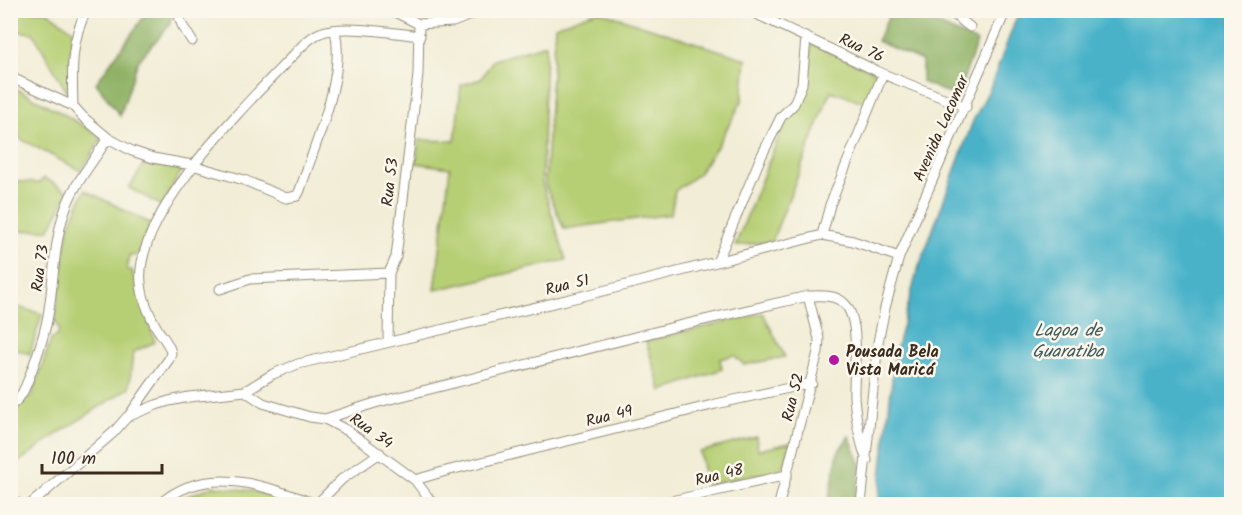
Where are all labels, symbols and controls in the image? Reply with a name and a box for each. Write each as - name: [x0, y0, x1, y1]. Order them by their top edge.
- street label: Rua 76: [835, 27, 888, 70]
- street label: Avenida Lacomar: [907, 70, 977, 186]
- street label: Rua 53: [375, 156, 406, 208]
- street label: Rua 73: [25, 243, 56, 293]
- street label: Rua 51: [543, 268, 592, 303]
- water label: Lagoa de Guaratiba: [1032, 317, 1105, 367]
- place label: Pousada Bela Vista Maricá: [846, 340, 939, 383]
- marker: Pousada Bela Vista Maricá: [827, 353, 841, 367]
- street label: Rua 52: [775, 371, 811, 424]
- street label: Rua 49: [583, 399, 636, 434]
- street label: Rua 34: [344, 407, 398, 456]
- scale bar: [42, 437, 162, 475]
- text: 100 m: [51, 445, 96, 474]
- street label: Rua 48: [692, 457, 747, 494]

